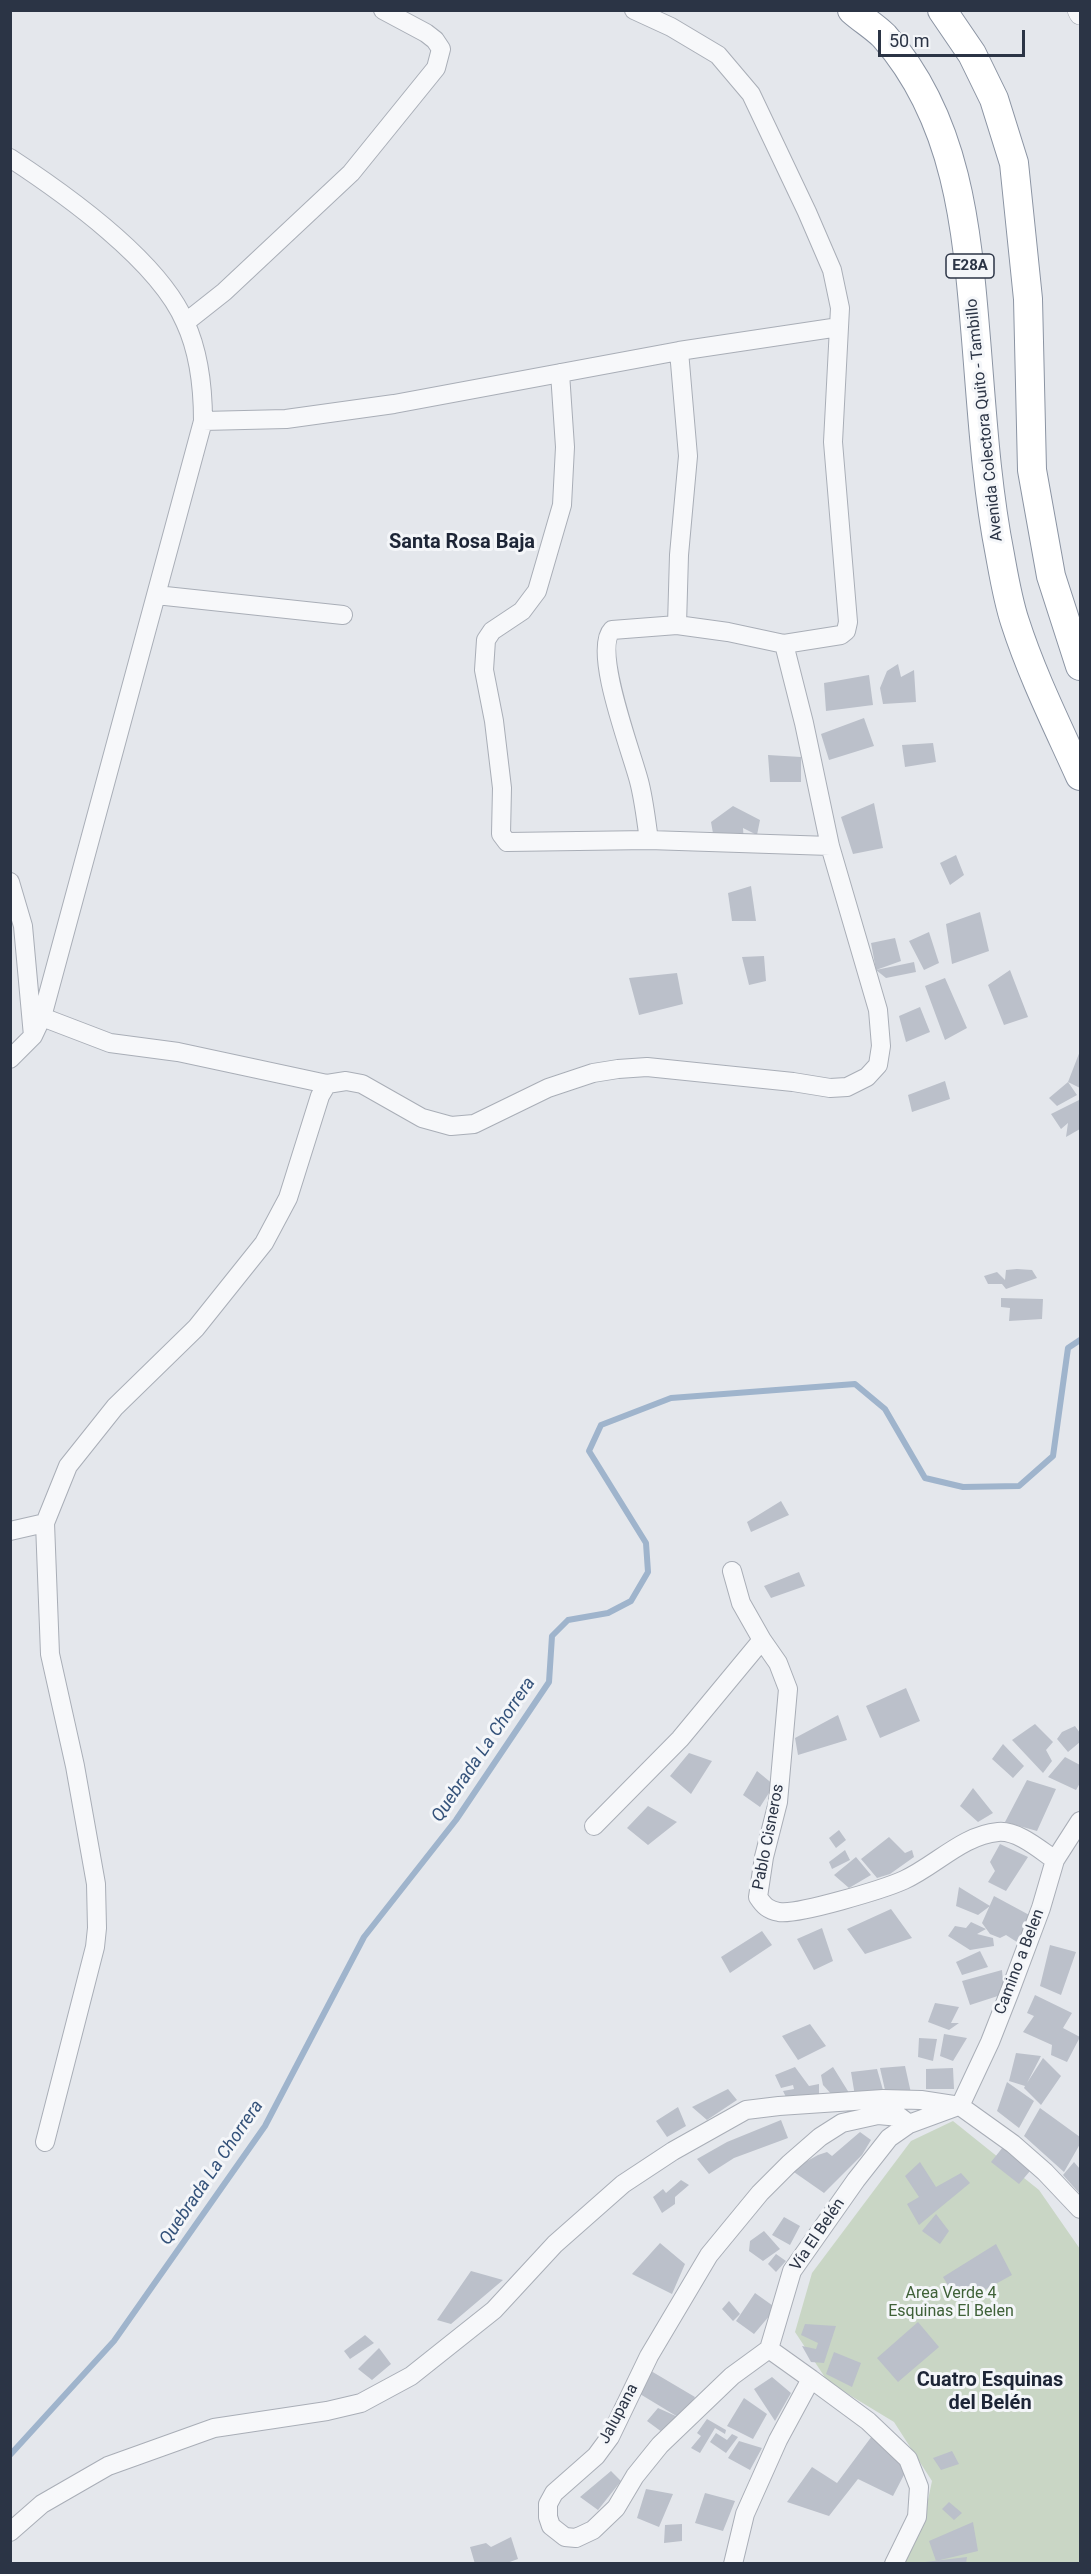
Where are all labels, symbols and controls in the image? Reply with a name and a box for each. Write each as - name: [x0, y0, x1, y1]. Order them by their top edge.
- scale bar: [881, 18, 1028, 56]
- text: 50 m: [889, 30, 929, 51]
- road number: E28A: [946, 254, 994, 278]
- street label: Avenida Colectora Quito - Tambillo: [963, 297, 1007, 543]
- district label: Santa Rosa Baja: [389, 531, 535, 555]
- water label: Quebrada La Chorrera: [428, 1674, 540, 1826]
- street label: Pablo Cisneros: [749, 1783, 789, 1891]
- street label: Camino a Belen: [991, 1907, 1049, 2017]
- water label: Quebrada La Chorrera: [156, 2097, 268, 2249]
- street label: Vía El Belén: [787, 2195, 849, 2275]
- park label: Area Verde 4 Esquinas El Belen: [888, 2284, 1014, 2322]
- district label: Cuatro Esquinas del Belén: [917, 2369, 1063, 2416]
- street label: Jalupana: [595, 2381, 643, 2447]

